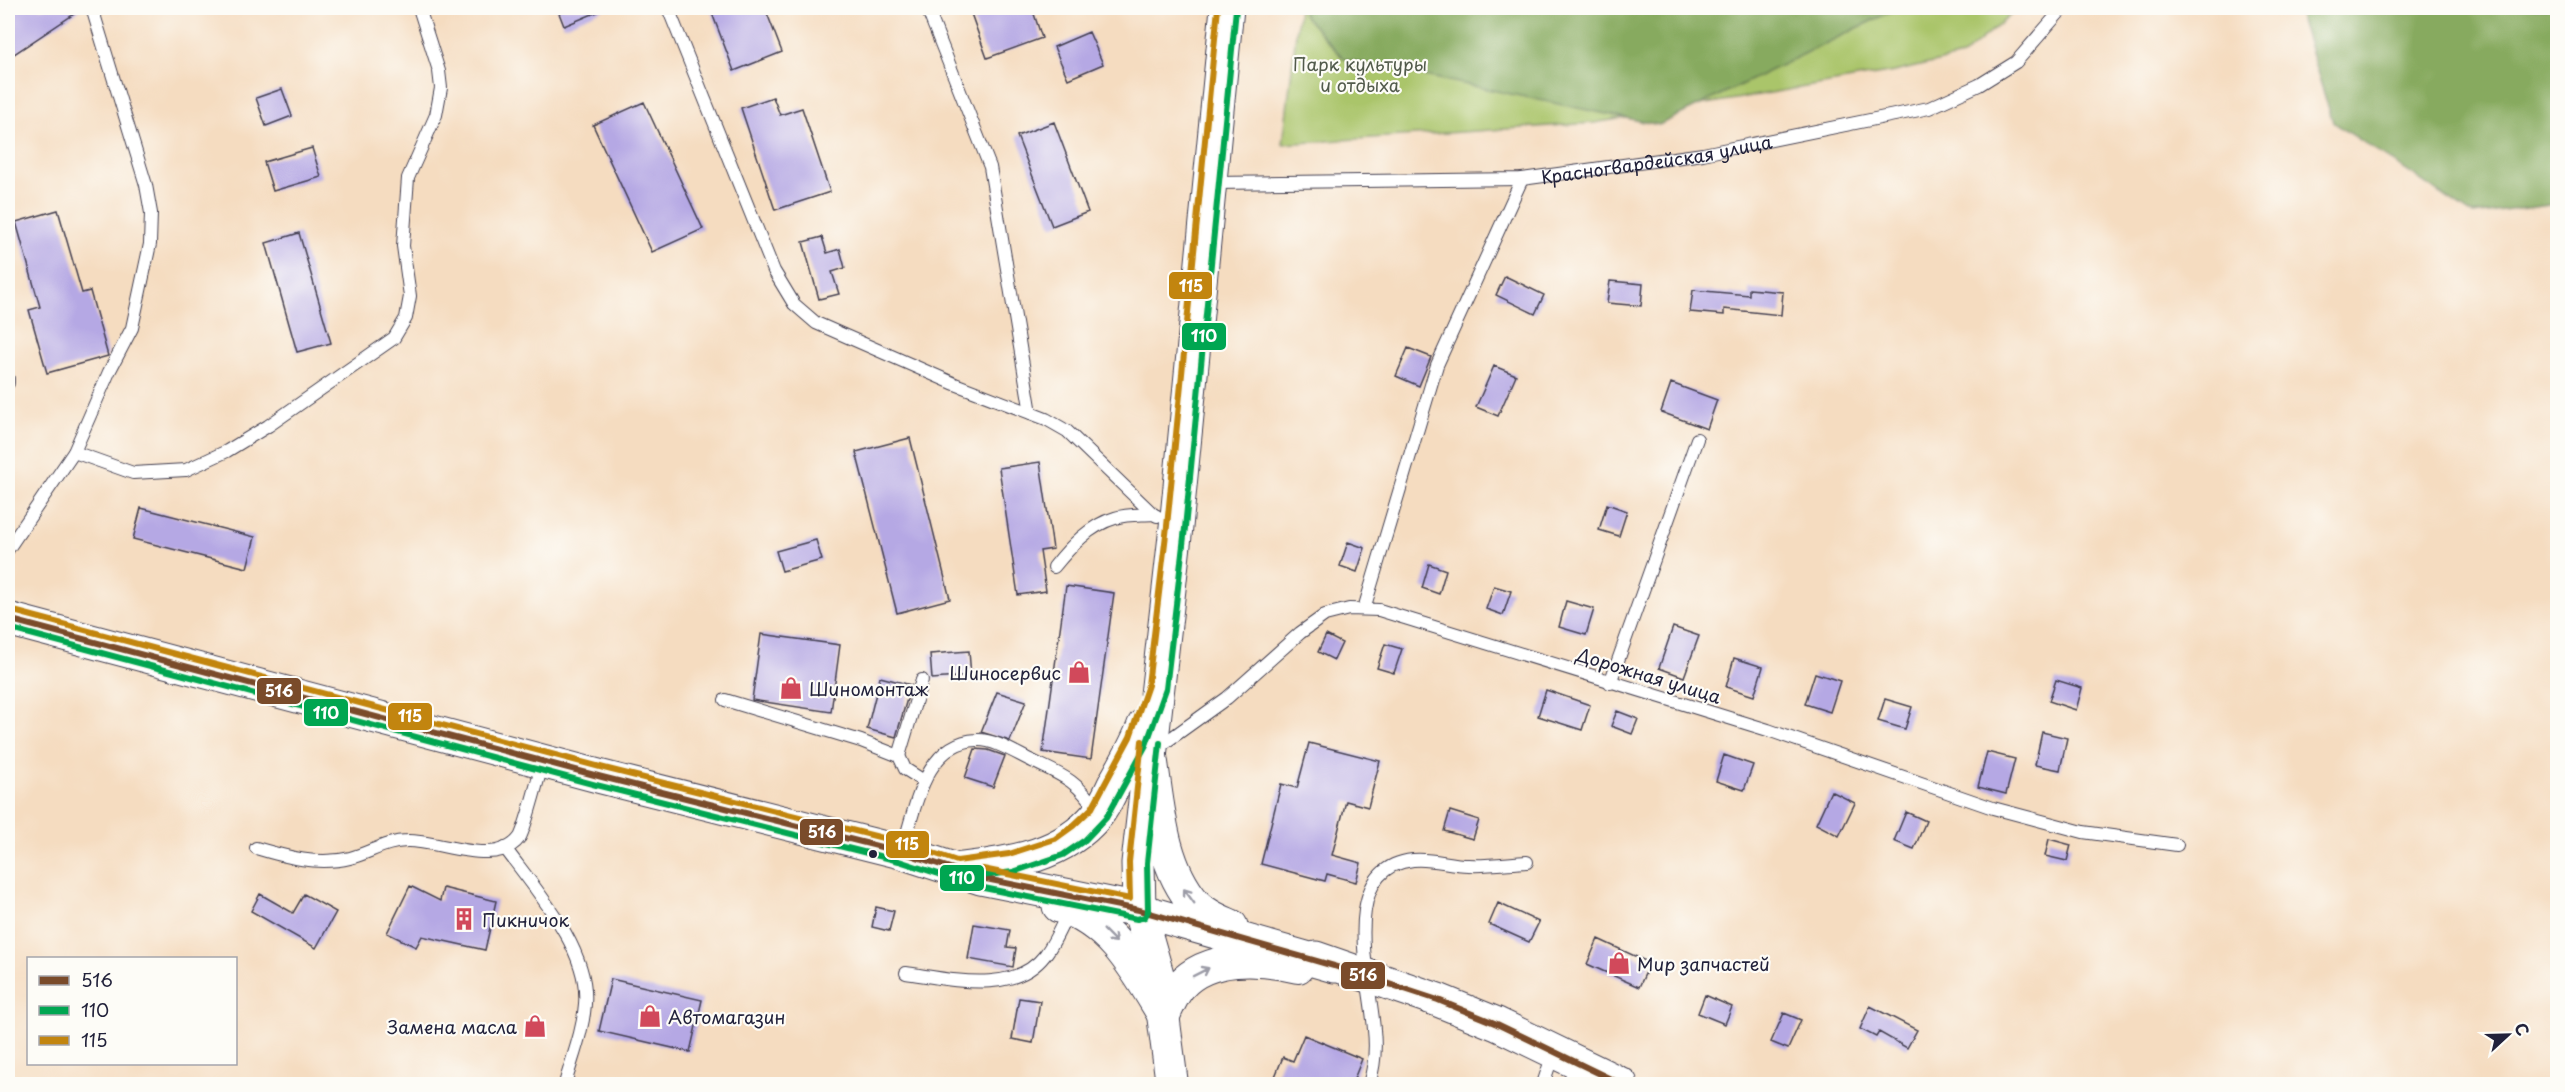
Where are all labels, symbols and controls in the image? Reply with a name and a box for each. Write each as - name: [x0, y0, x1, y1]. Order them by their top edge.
- park label: Парк культуры и отдыха: [1293, 50, 1427, 98]
- street label: Красногвардейская улица: [1539, 127, 1775, 190]
- line badge: 115: [1168, 271, 1213, 300]
- text: 115: [1179, 273, 1203, 297]
- line badge: 110: [1181, 322, 1227, 351]
- text: 110: [1191, 323, 1217, 347]
- street label: Дорожная улица: [1573, 640, 1725, 710]
- place label: Шиносервис: [949, 659, 1061, 686]
- shop icon: Шиносервис: [1066, 659, 1092, 685]
- shop icon: Шиномонтаж: [778, 675, 804, 701]
- place label: Шиномонтаж: [809, 675, 929, 702]
- line badge: 516: [256, 677, 302, 705]
- text: 516: [265, 678, 293, 702]
- line badge: 110: [303, 698, 349, 727]
- text: 110: [313, 700, 339, 724]
- line badge: 115: [387, 702, 433, 731]
- text: 115: [398, 703, 422, 727]
- line badge: 516: [799, 818, 844, 846]
- text: 516: [808, 819, 836, 843]
- line badge: 115: [885, 830, 930, 859]
- text: 115: [895, 831, 919, 855]
- unlabelled marker: [867, 848, 879, 860]
- line badge: 110: [939, 864, 985, 892]
- text: 110: [949, 865, 975, 889]
- one-way arrow: [1183, 888, 1195, 904]
- building icon: Пикничок: [451, 906, 477, 932]
- place label: Пикничок: [482, 906, 569, 933]
- one-way arrow: [1102, 928, 1117, 943]
- shop icon: Мир запчастей: [1606, 950, 1632, 976]
- place label: Мир запчастей: [1637, 950, 1770, 977]
- legend: [27, 957, 237, 1065]
- line badge: 516: [1340, 961, 1386, 990]
- text: 516: [1349, 962, 1377, 986]
- text: 516: [81, 966, 113, 993]
- one-way arrow: [1192, 966, 1209, 978]
- text: 110: [81, 996, 109, 1023]
- shop icon: Автомагазин: [637, 1003, 663, 1029]
- place label: Автомагазин: [668, 1003, 785, 1030]
- north arrow: [2478, 1005, 2538, 1065]
- place label: Замена масла: [387, 1013, 518, 1040]
- shop icon: Замена масла: [522, 1013, 548, 1039]
- text: С: [2509, 1019, 2536, 1039]
- text: 115: [81, 1026, 108, 1053]

